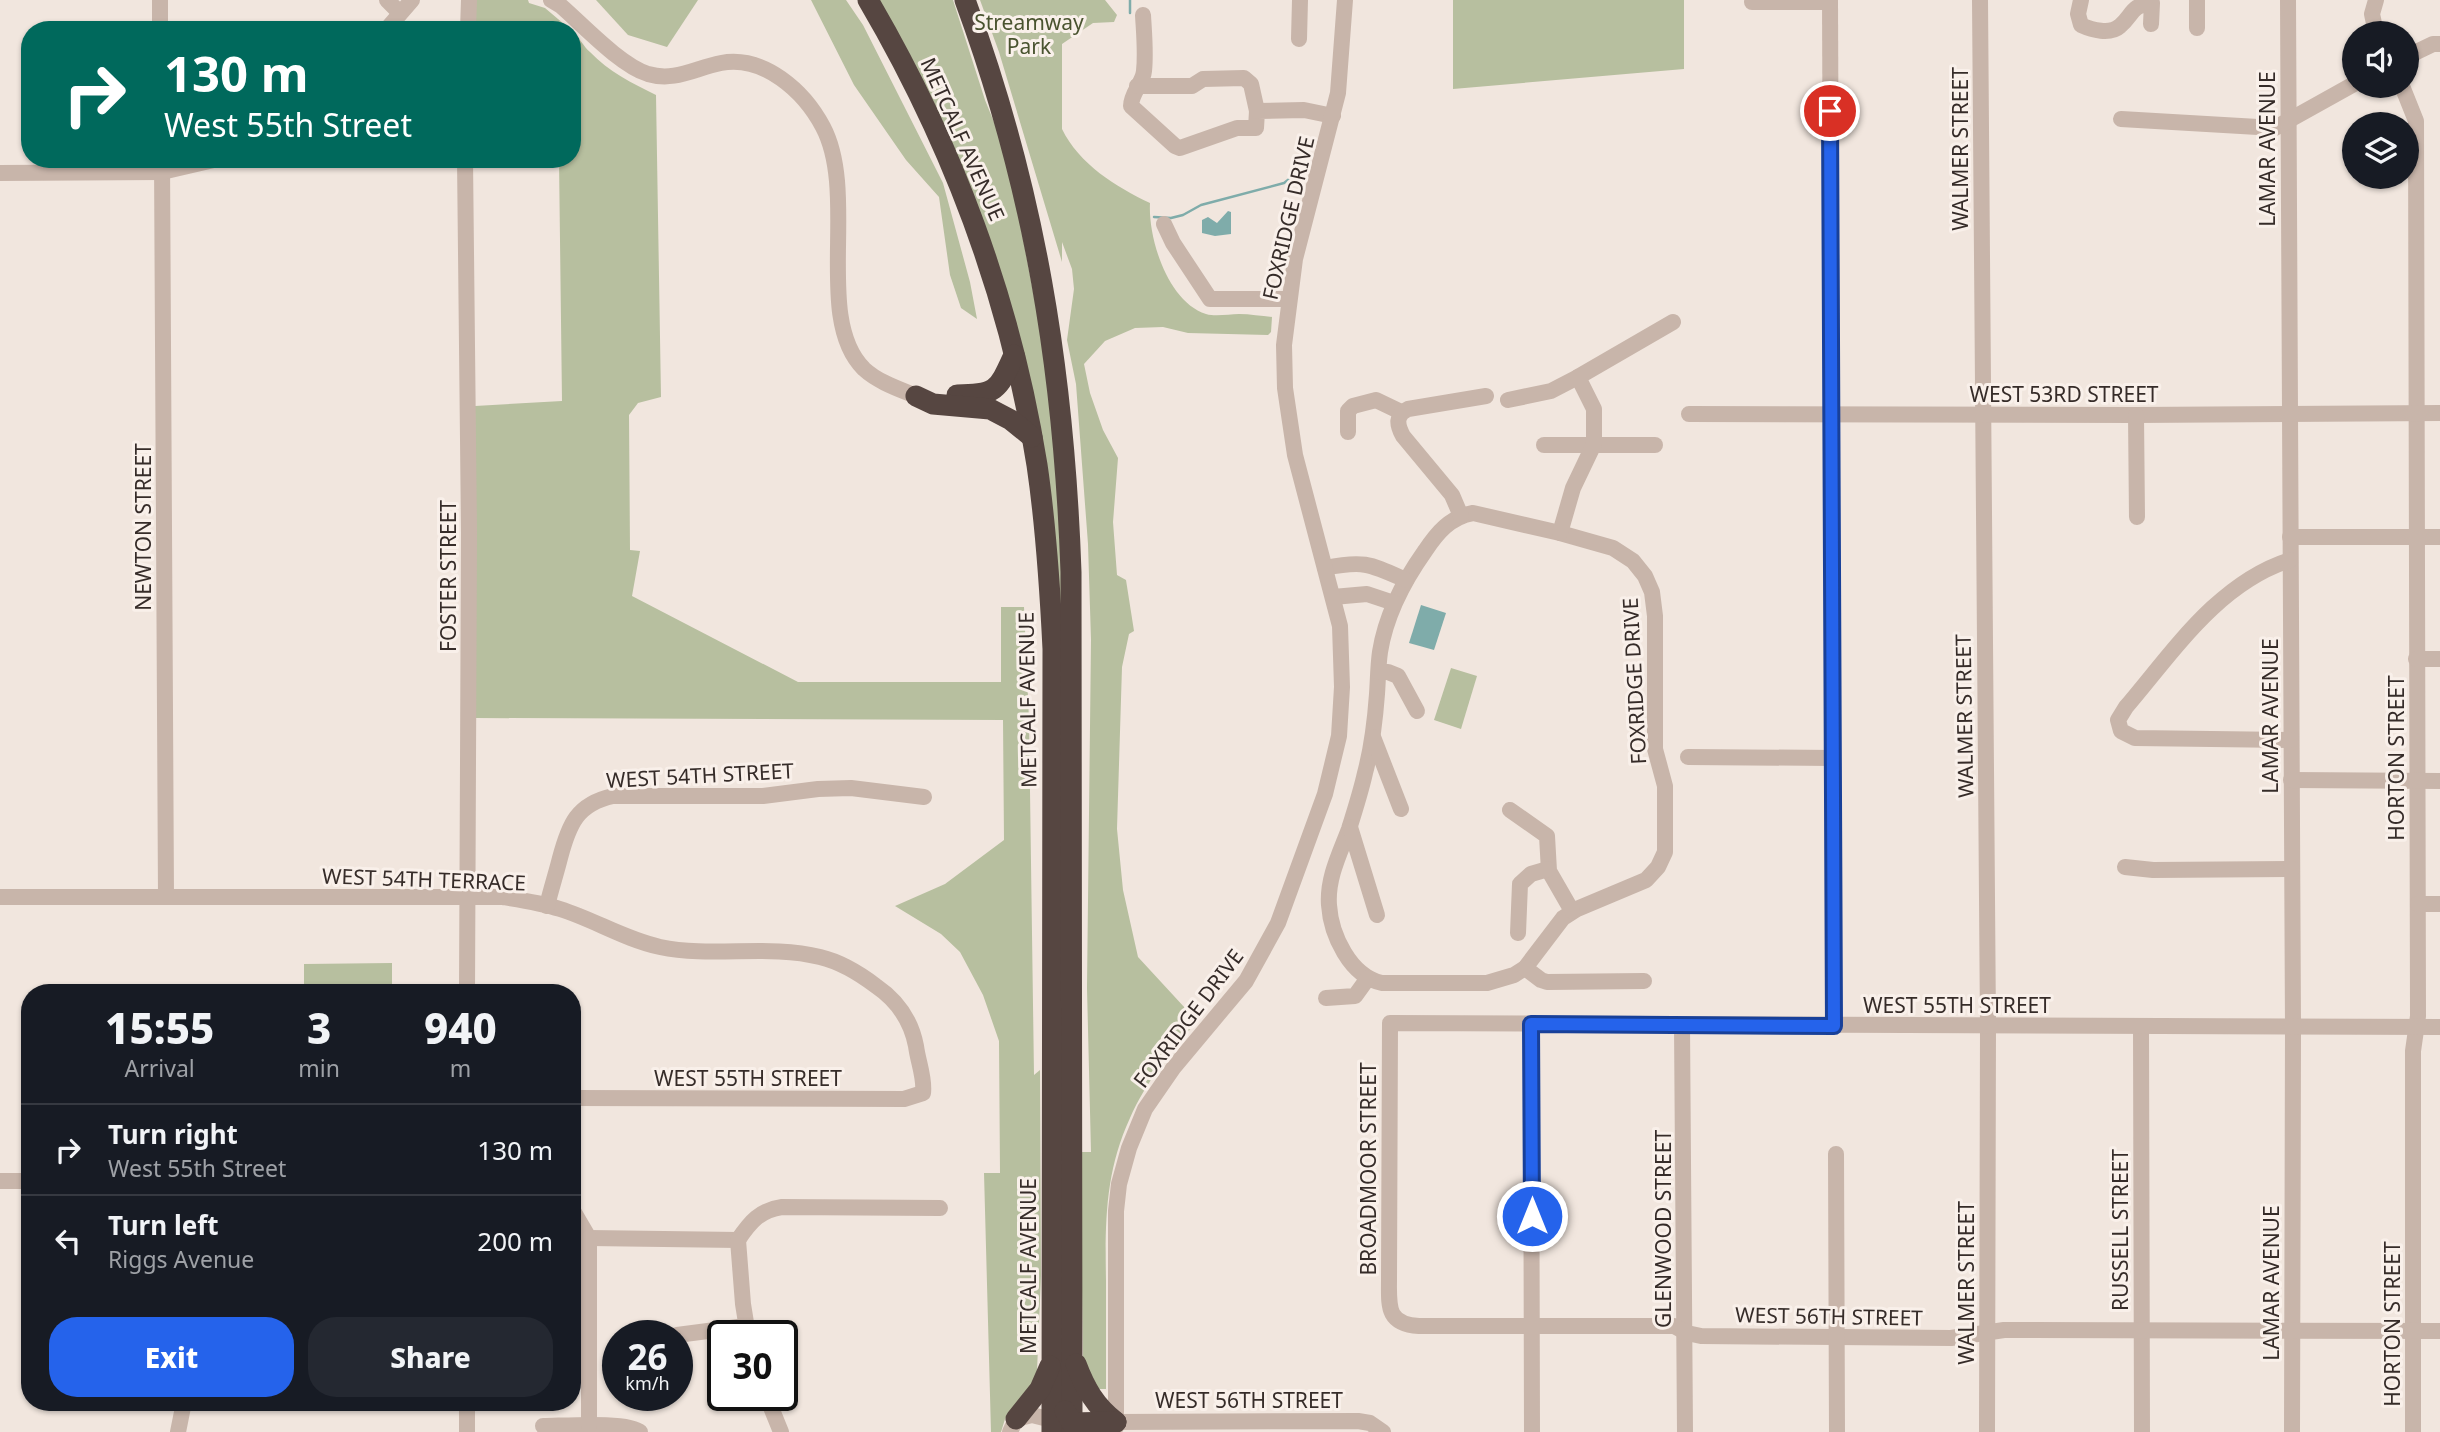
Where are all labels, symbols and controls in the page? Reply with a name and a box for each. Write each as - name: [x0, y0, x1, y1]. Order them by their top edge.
- park label: Streamway Park: [974, 8, 1084, 60]
- map controls: [2342, 21, 2419, 189]
- button: sound: [2342, 21, 2419, 98]
- text: 130 m: [164, 40, 309, 106]
- icon: right: [49, 49, 140, 140]
- street label: METCALF AVENUE: [914, 53, 1012, 225]
- street label: WALMER STREET: [1946, 67, 1974, 231]
- street label: LAMAR AVENUE: [2253, 71, 2281, 227]
- pin: [1800, 81, 1860, 141]
- icon: arrive: [1811, 92, 1849, 130]
- text: West 55th Street: [164, 103, 412, 146]
- button: layers: [2342, 112, 2419, 189]
- street label: FOXRIDGE DRIVE: [1256, 134, 1320, 302]
- street label: WEST 53RD STREET: [1969, 380, 2159, 408]
- street label: NEWTON STREET: [129, 443, 157, 611]
- street label: FOSTER STREET: [434, 500, 462, 652]
- street label: FOXRIDGE DRIVE: [1616, 597, 1652, 765]
- street label: METCALF AVENUE: [1011, 612, 1043, 788]
- street label: WALMER STREET: [1949, 634, 1979, 798]
- street label: LAMAR AVENUE: [2256, 638, 2284, 794]
- street label: HORTON STREET: [2382, 675, 2410, 841]
- street label: WEST 54TH STREET: [605, 756, 795, 794]
- street label: WEST 54TH TERRACE: [322, 861, 526, 897]
- street label: FOXRIDGE DRIVE: [1127, 943, 1249, 1093]
- street label: WEST 55TH STREET: [1863, 991, 2051, 1019]
- text: 15:55: [105, 999, 214, 1056]
- text: 3: [307, 999, 331, 1056]
- text: 940: [424, 999, 497, 1056]
- text: Arrival: [125, 1052, 195, 1084]
- text: min: [298, 1052, 340, 1084]
- text: m: [450, 1052, 471, 1084]
- street label: BROADMOOR STREET: [1354, 1062, 1382, 1276]
- street label: WEST 55TH STREET: [654, 1064, 842, 1092]
- text: Turn right: [108, 1116, 238, 1152]
- street label: GLENWOOD STREET: [1649, 1130, 1677, 1328]
- icon: right: [49, 1131, 87, 1169]
- text: 130 m: [477, 1132, 553, 1168]
- street label: RUSSELL STREET: [2106, 1149, 2134, 1311]
- text: West 55th Street: [108, 1152, 286, 1184]
- street label: METCALF AVENUE: [1014, 1178, 1042, 1354]
- position arrow: [1495, 1179, 1569, 1253]
- street label: WALMER STREET: [1952, 1201, 1980, 1365]
- street label: LAMAR AVENUE: [2257, 1205, 2285, 1361]
- text: Turn left: [108, 1207, 219, 1243]
- icon: left: [49, 1222, 87, 1260]
- text: 200 m: [477, 1223, 553, 1259]
- street label: HORTON STREET: [2378, 1241, 2406, 1407]
- text: Riggs Avenue: [108, 1243, 254, 1275]
- street label: WEST 56TH STREET: [1735, 1300, 1923, 1332]
- button: Exit: [49, 1317, 294, 1397]
- button: Share: [308, 1317, 553, 1397]
- speed limit sign: 30: [707, 1320, 798, 1411]
- text: 26: [627, 1333, 668, 1380]
- text: km/h: [625, 1371, 670, 1395]
- street label: WEST 56TH STREET: [1155, 1386, 1343, 1414]

